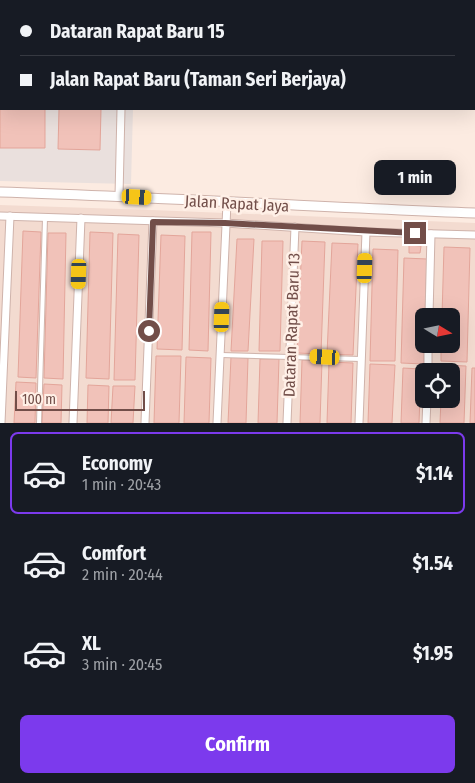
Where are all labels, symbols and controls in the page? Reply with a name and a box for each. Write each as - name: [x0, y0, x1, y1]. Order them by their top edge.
- text: Dataran Rapat Baru 15: [50, 20, 225, 43]
- text: Jalan Rapat Baru (Taman Seri Berjaya): [50, 68, 346, 91]
- callout: 1 min: [374, 160, 456, 196]
- text: 1 min: [398, 168, 432, 187]
- car: [121, 189, 152, 205]
- street label: Jalan Rapat Jaya: [184, 191, 290, 216]
- route end: [404, 222, 426, 244]
- street label: Dataran Rapat Baru 13: [279, 253, 304, 398]
- car: [356, 253, 373, 283]
- car: [70, 259, 87, 289]
- car: [213, 302, 230, 332]
- north arrow: [415, 308, 460, 352]
- map controls: [415, 308, 460, 408]
- route start: [138, 320, 160, 342]
- car: [309, 349, 340, 365]
- button: locate: [415, 363, 460, 408]
- scale bar: [15, 388, 145, 411]
- text: 100 m: [22, 391, 56, 408]
- icon: car: [22, 451, 67, 496]
- text: Economy: [82, 452, 152, 475]
- text: $1.14: [416, 462, 453, 485]
- text: 1 min · 20:43: [82, 475, 161, 494]
- icon: car: [22, 541, 67, 586]
- text: Comfort: [82, 542, 146, 565]
- text: $1.54: [413, 552, 453, 575]
- text: 2 min · 20:44: [82, 565, 163, 584]
- icon: car: [22, 631, 67, 676]
- text: XL: [82, 632, 101, 655]
- text: $1.95: [413, 642, 453, 665]
- text: 3 min · 20:45: [82, 655, 162, 674]
- button: Confirm: [20, 715, 455, 773]

